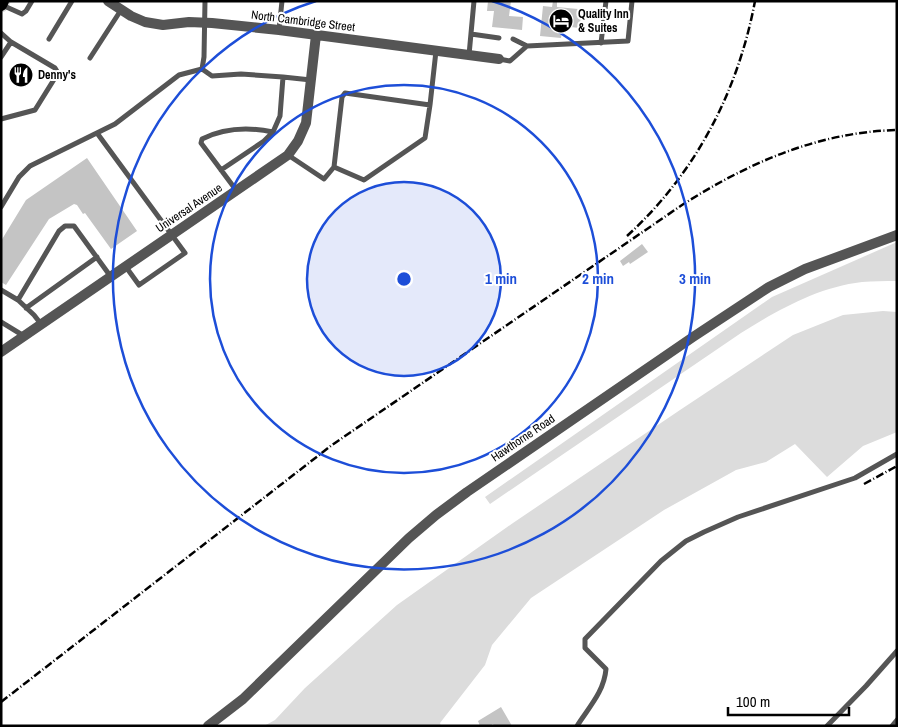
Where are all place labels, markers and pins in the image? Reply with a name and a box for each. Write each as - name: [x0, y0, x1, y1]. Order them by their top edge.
- place label: Quality Inn & Suites: [578, 6, 629, 36]
- hotel icon: Quality Inn & Suites: [548, 8, 574, 34]
- restaurant icon: Denny's: [8, 62, 34, 88]
- place label: Denny's: [38, 67, 76, 83]
- centre of rings: [395, 270, 413, 288]

